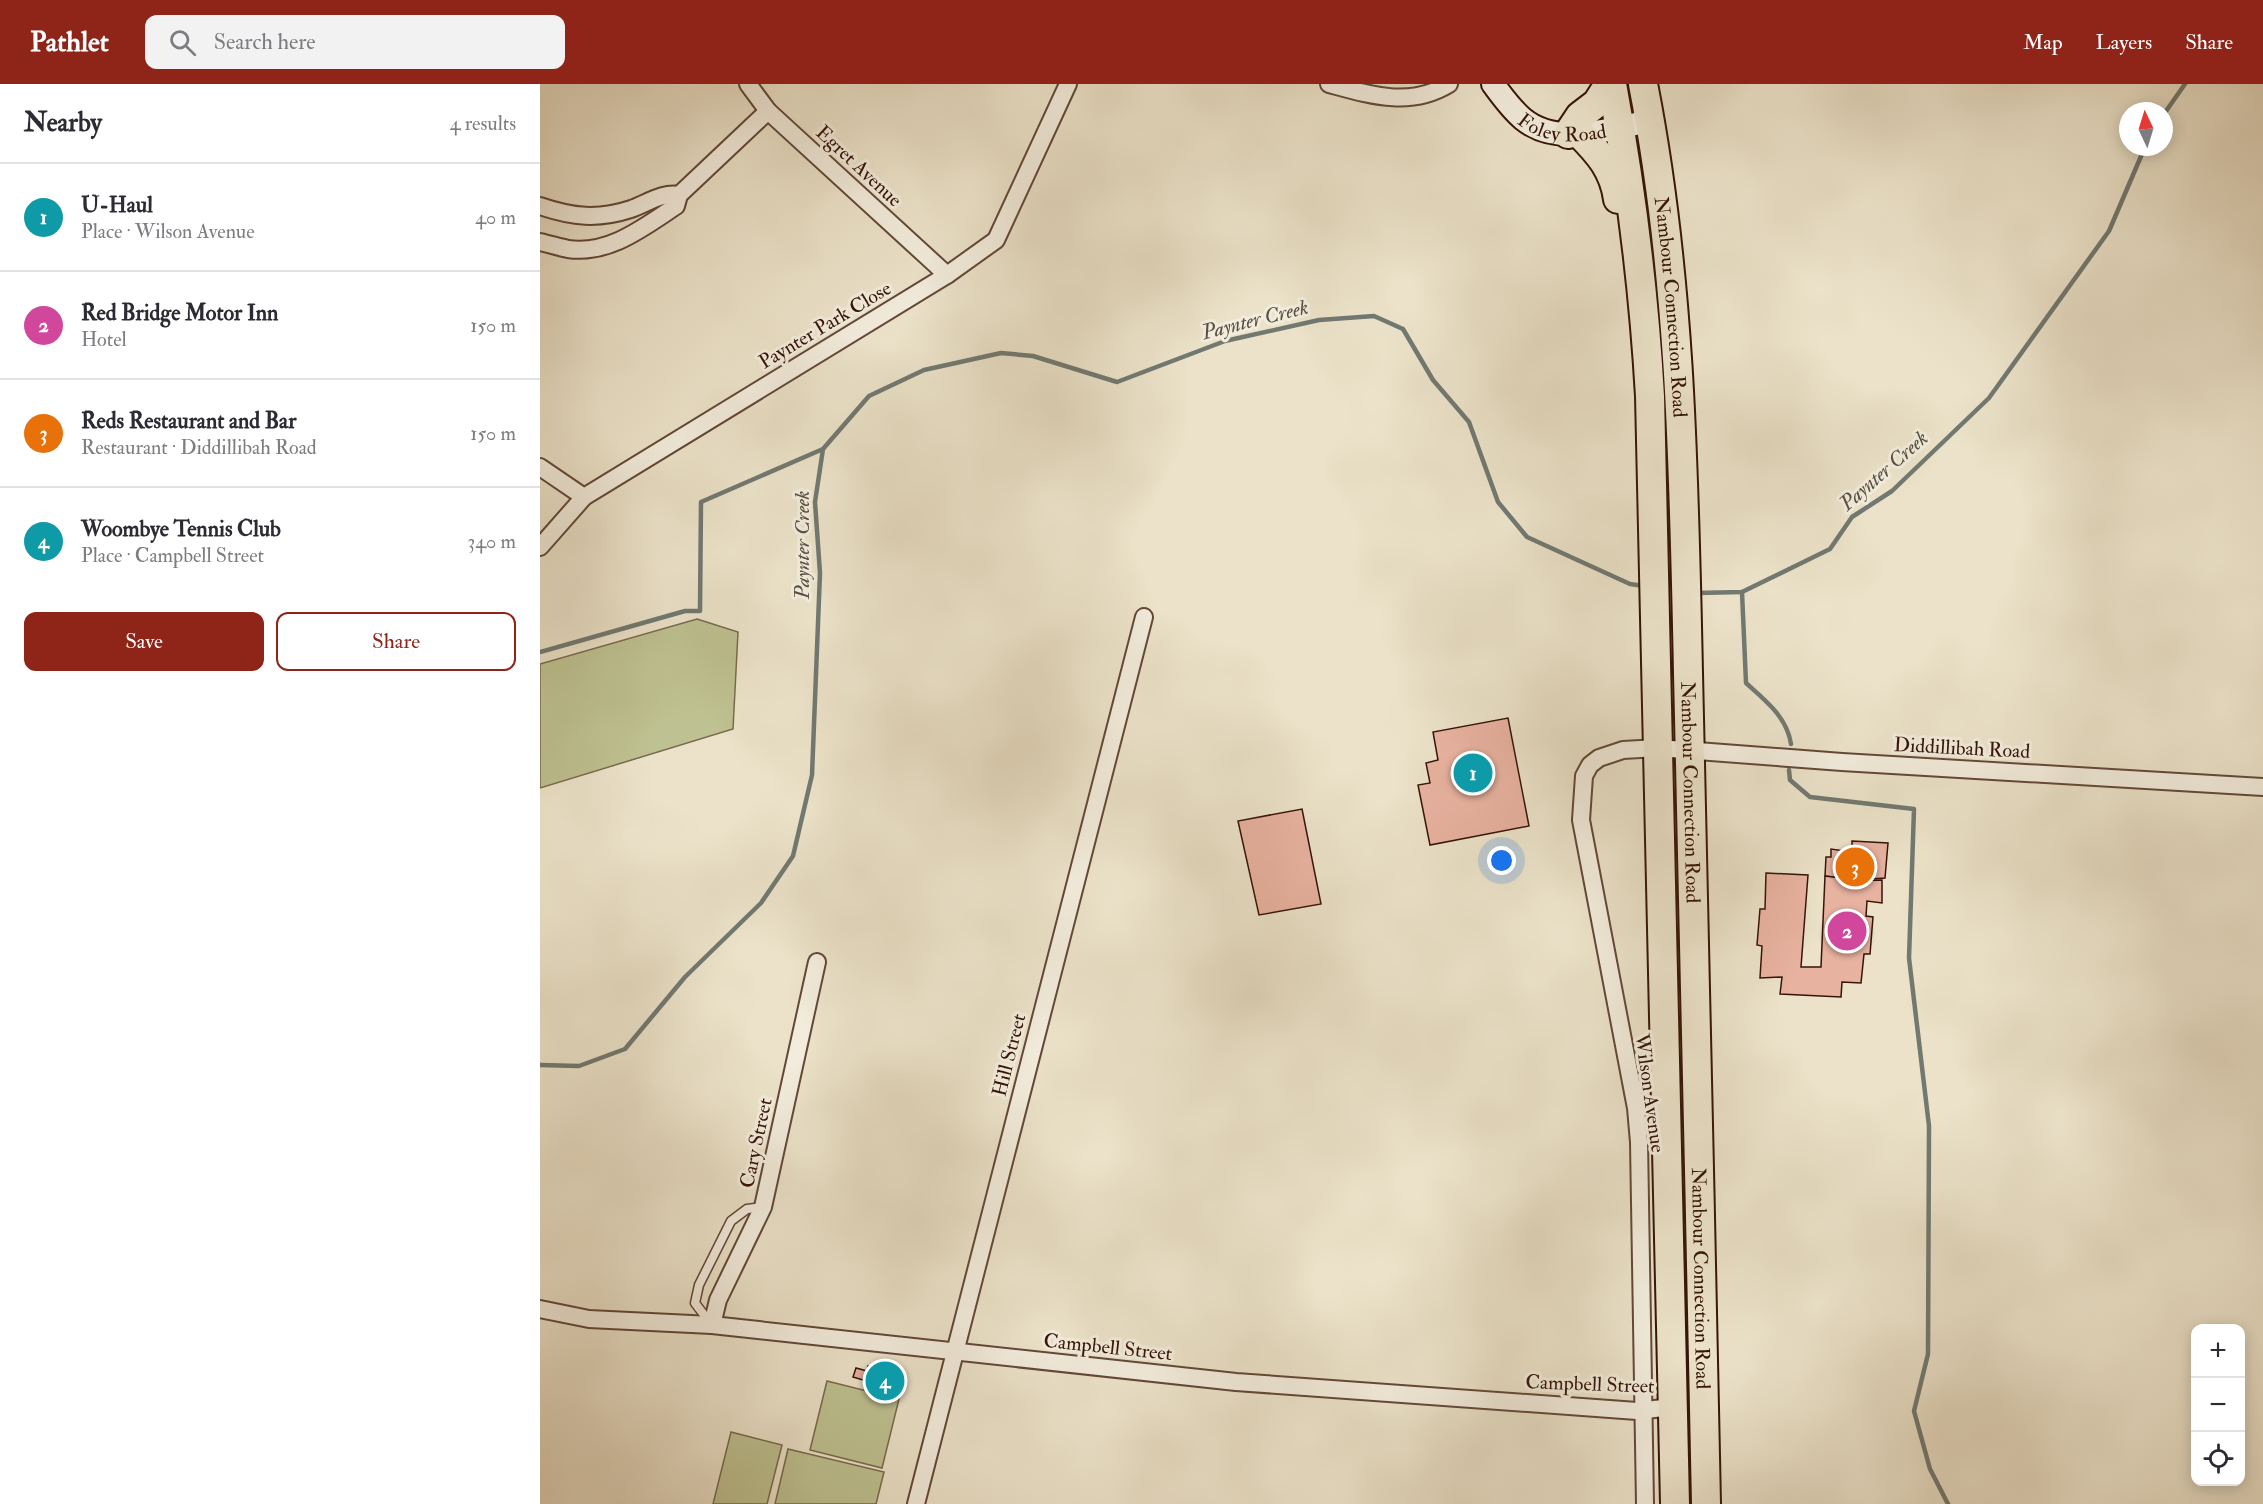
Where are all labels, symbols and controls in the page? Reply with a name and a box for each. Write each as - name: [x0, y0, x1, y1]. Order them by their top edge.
- search box: [145, 15, 565, 69]
- text: Pathlet: [30, 25, 109, 60]
- icon: search: [166, 26, 199, 59]
- text: Search here: [214, 28, 316, 56]
- text: Map: [2023, 29, 2063, 56]
- text: Layers: [2096, 29, 2152, 56]
- text: Share: [2185, 29, 2233, 56]
- north arrow: [2119, 102, 2173, 156]
- text: Nearby: [24, 107, 102, 139]
- street label: Foley Road: [1513, 107, 1608, 147]
- text: 4 results: [450, 111, 516, 136]
- street label: Egret Avenue: [811, 120, 907, 212]
- text: U-Haul: [81, 191, 153, 219]
- street label: Nambour Connection Road: [1649, 195, 1693, 418]
- text: 1: [40, 205, 47, 230]
- text: 40 m: [475, 205, 516, 230]
- text: Place · Wilson Avenue: [81, 219, 255, 244]
- street label: Paynter Park Close: [754, 276, 896, 374]
- water label: Paynter Creek: [1198, 294, 1311, 347]
- text: Red Bridge Motor Inn: [81, 299, 278, 327]
- text: 2: [38, 313, 49, 338]
- text: 150 m: [470, 313, 516, 338]
- text: Hotel: [81, 327, 127, 352]
- text: Reds Restaurant and Bar: [81, 407, 296, 435]
- text: 3: [40, 421, 47, 446]
- text: 150 m: [470, 421, 516, 446]
- water label: Paynter Creek: [1833, 425, 1934, 518]
- text: Restaurant · Diddillibah Road: [81, 435, 317, 460]
- water label: Paynter Creek: [789, 490, 816, 601]
- text: Woombye Tennis Club: [81, 515, 281, 543]
- text: 4: [38, 529, 49, 554]
- text: 340 m: [468, 529, 516, 554]
- text: Place · Campbell Street: [81, 543, 264, 568]
- button: Save: [24, 612, 264, 671]
- button: Share: [276, 612, 516, 671]
- street label: Nambour Connection Road: [1676, 681, 1706, 904]
- street label: Diddillibah Road: [1893, 732, 2031, 764]
- pin: 1: [1454, 750, 1492, 796]
- pin: 3: [1836, 844, 1874, 890]
- your location: [1487, 846, 1516, 875]
- pin: 2: [1828, 908, 1866, 954]
- street label: Hill Street: [987, 1011, 1031, 1099]
- street label: Wilson Avenue: [1629, 1031, 1671, 1154]
- street label: Cary Street: [734, 1095, 778, 1190]
- street label: Nambour Connection Road: [1687, 1167, 1716, 1390]
- map controls: [2191, 1324, 2245, 1486]
- button: +: [2191, 1324, 2245, 1378]
- street label: Campbell Street: [1042, 1328, 1174, 1367]
- pin: 4: [866, 1358, 904, 1404]
- street label: Campbell Street: [1525, 1369, 1656, 1400]
- button: −: [2191, 1378, 2245, 1432]
- button: locate: [2191, 1432, 2245, 1486]

